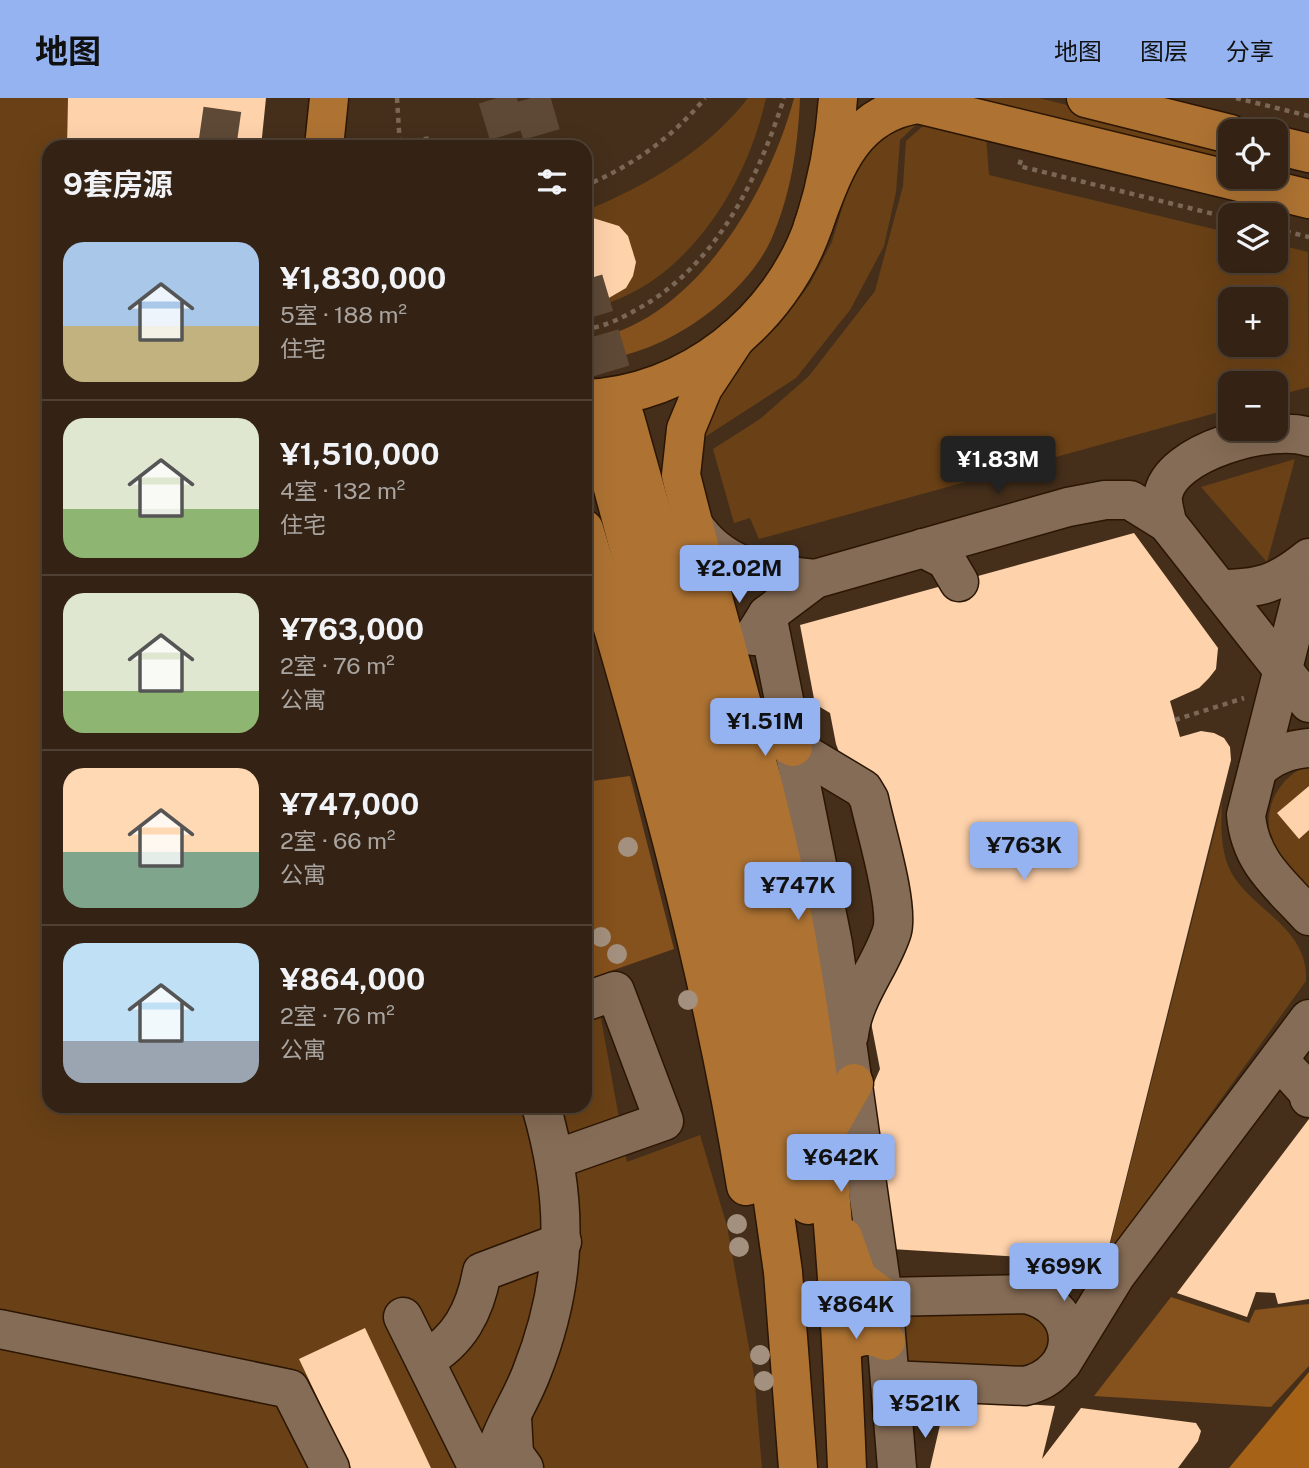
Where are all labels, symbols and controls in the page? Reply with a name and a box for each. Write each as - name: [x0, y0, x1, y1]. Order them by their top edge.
- text: 地图: [35, 32, 101, 70]
- text: 地图: [1054, 37, 1102, 65]
- text: 图层: [1140, 37, 1188, 65]
- text: 分享: [1226, 37, 1274, 65]
- map controls: [1218, 119, 1288, 441]
- button: locate: [1218, 119, 1288, 189]
- icon: filters: [533, 163, 571, 201]
- text: 9套房源: [63, 166, 173, 202]
- button: layers: [1218, 203, 1288, 273]
- text: ¥1,830,000: [280, 260, 446, 296]
- icon: home: [119, 270, 203, 354]
- button: +: [1218, 287, 1288, 357]
- text: 5室 · 188 m²: [280, 301, 407, 328]
- text: 住宅: [280, 335, 326, 362]
- button: −: [1218, 371, 1288, 441]
- text: ¥1,510,000: [280, 436, 439, 472]
- pin: ¥1.83M: [941, 436, 1055, 496]
- text: ¥1.83M: [957, 445, 1039, 472]
- icon: home: [119, 446, 203, 530]
- text: 4室 · 132 m²: [280, 477, 405, 504]
- text: 住宅: [280, 511, 326, 538]
- pin: ¥2.02M: [682, 546, 796, 605]
- text: ¥2.02M: [696, 554, 782, 581]
- text: ¥763,000: [280, 611, 424, 647]
- icon: home: [119, 621, 203, 705]
- text: 2室 · 76 m²: [280, 652, 395, 679]
- text: 公寓: [280, 686, 326, 713]
- pin: ¥1.51M: [708, 698, 822, 758]
- text: ¥1.51M: [726, 707, 804, 734]
- text: ¥747,000: [280, 786, 419, 822]
- icon: home: [119, 796, 203, 880]
- pin: ¥763K: [975, 822, 1073, 882]
- text: 2室 · 66 m²: [280, 827, 395, 854]
- text: ¥763K: [986, 831, 1062, 858]
- text: 公寓: [280, 861, 326, 888]
- pin: ¥747K: [749, 862, 847, 922]
- text: ¥747K: [760, 871, 836, 898]
- text: ¥864,000: [280, 961, 425, 997]
- icon: home: [119, 971, 203, 1055]
- text: 2室 · 76 m²: [280, 1002, 395, 1029]
- text: 公寓: [280, 1036, 326, 1063]
- pin: ¥642K: [792, 1134, 890, 1194]
- text: ¥642K: [803, 1143, 879, 1170]
- pin: ¥699K: [1015, 1244, 1113, 1303]
- text: ¥699K: [1025, 1252, 1103, 1279]
- pin: ¥864K: [807, 1282, 905, 1341]
- text: ¥864K: [817, 1290, 895, 1317]
- pin: ¥521K: [876, 1380, 974, 1440]
- text: ¥521K: [889, 1389, 961, 1416]

